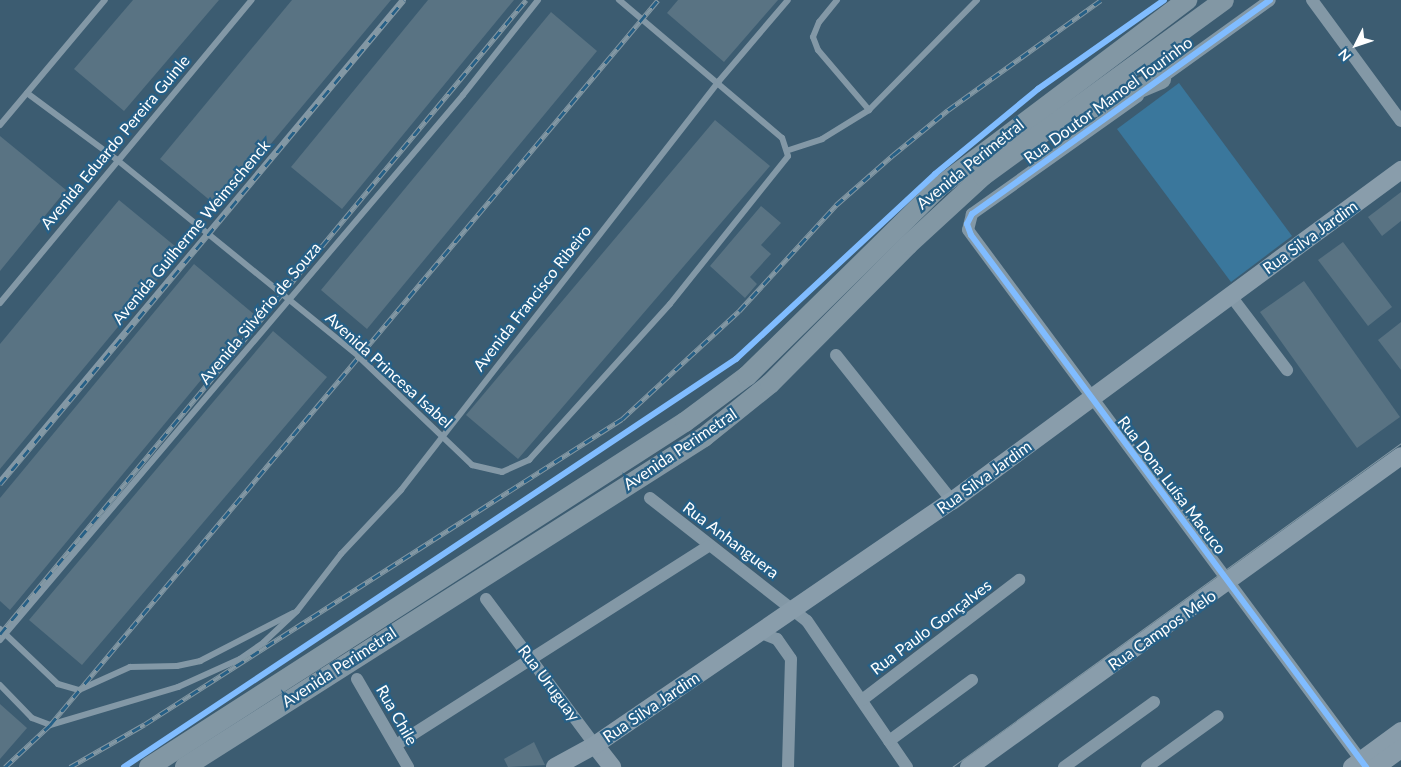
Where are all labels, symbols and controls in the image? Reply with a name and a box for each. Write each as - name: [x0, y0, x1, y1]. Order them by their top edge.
- north arrow: [1331, 20, 1381, 70]
- street label: Rua Doutor Manoel Tourinho: [1020, 32, 1196, 168]
- text: N: [1334, 46, 1354, 65]
- street label: Avenida Eduardo Pereira Guinle: [36, 51, 194, 233]
- street label: Avenida Perimetral: [912, 115, 1028, 213]
- street label: Avenida Guilherme Weimschenck: [108, 136, 274, 328]
- street label: Rua Silva Jardim: [1259, 196, 1361, 278]
- street label: Avenida Francisco Ribeiro: [469, 221, 595, 375]
- street label: Avenida Silvério de Souza: [195, 238, 325, 388]
- street label: Avenida Princesa Isabel: [322, 308, 456, 432]
- street label: Avenida Perimetral: [620, 404, 740, 494]
- street label: Rua Dona Luísa Macuco: [1114, 412, 1230, 558]
- street label: Rua Silva Jardim: [933, 436, 1035, 518]
- street label: Rua Anhanguera: [679, 498, 783, 582]
- street label: Rua Paulo Gonçalves: [867, 575, 995, 679]
- street label: Rua Campos Melo: [1104, 586, 1220, 674]
- street label: Avenida Perimetral: [278, 623, 400, 711]
- street label: Rua Uruguay: [514, 641, 584, 725]
- street label: Rua Silva Jardim: [599, 667, 703, 747]
- street label: Rua Chile: [372, 681, 422, 749]

